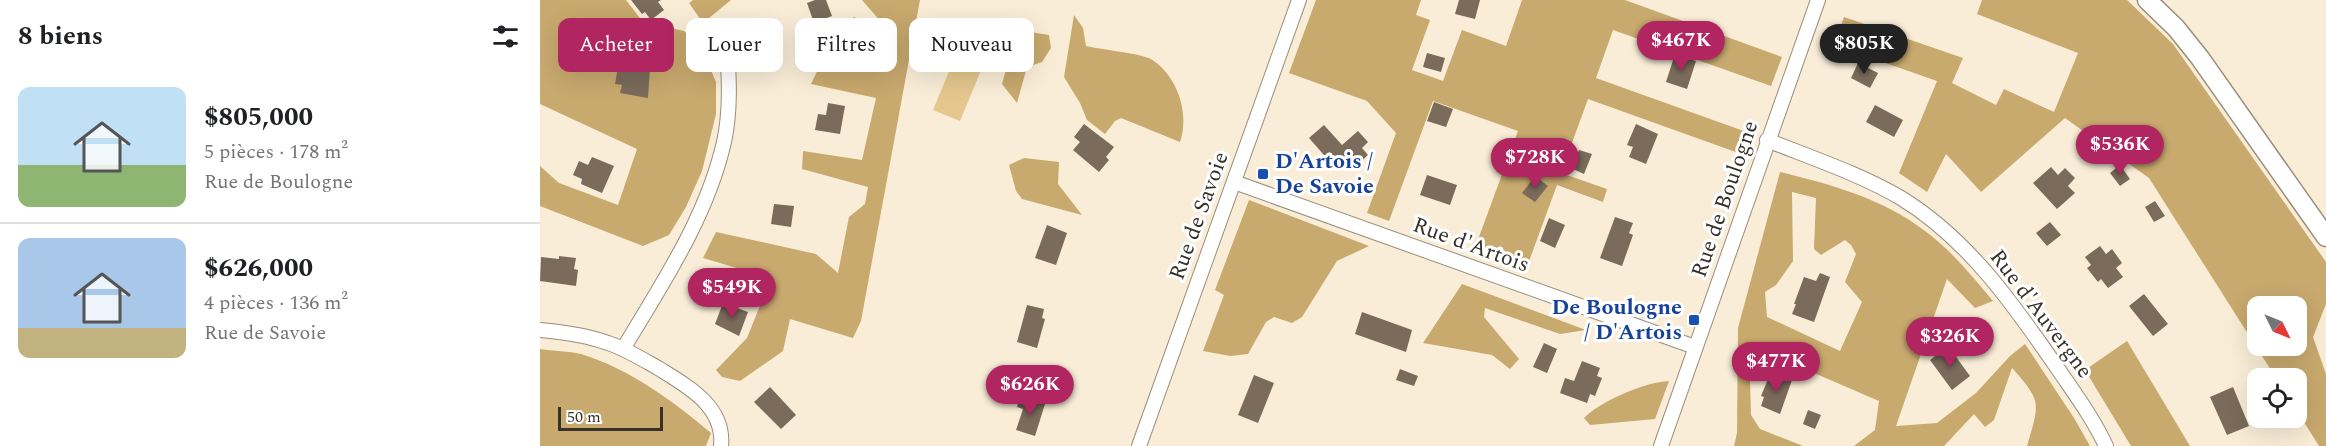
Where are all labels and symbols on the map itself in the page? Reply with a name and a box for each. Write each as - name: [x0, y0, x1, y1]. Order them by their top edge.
- pin: $467K: [1639, 21, 1723, 72]
- pin: $805K: [1822, 24, 1906, 75]
- street label: Rue de Boulogne: [1683, 116, 1767, 282]
- pin: $536K: [2078, 125, 2162, 176]
- pin: $728K: [1493, 138, 1577, 189]
- place label: D'Artois / De Savoie: [1275, 145, 1374, 203]
- street label: Rue de Savoie: [1161, 147, 1237, 285]
- marker: D'Artois / De Savoie: [1256, 167, 1270, 181]
- street label: Rue d'Artois: [1408, 209, 1534, 281]
- street label: Rue d'Auvergne: [1981, 242, 2101, 386]
- pin: $549K: [690, 268, 774, 319]
- place label: De Boulogne / D'Artois: [1551, 291, 1682, 349]
- north arrow: [2247, 296, 2307, 356]
- marker: De Boulogne / D'Artois: [1687, 313, 1701, 327]
- pin: $326K: [1908, 317, 1992, 368]
- pin: $477K: [1734, 342, 1818, 393]
- pin: $626K: [988, 365, 1072, 416]
- scale bar: [558, 404, 663, 432]

